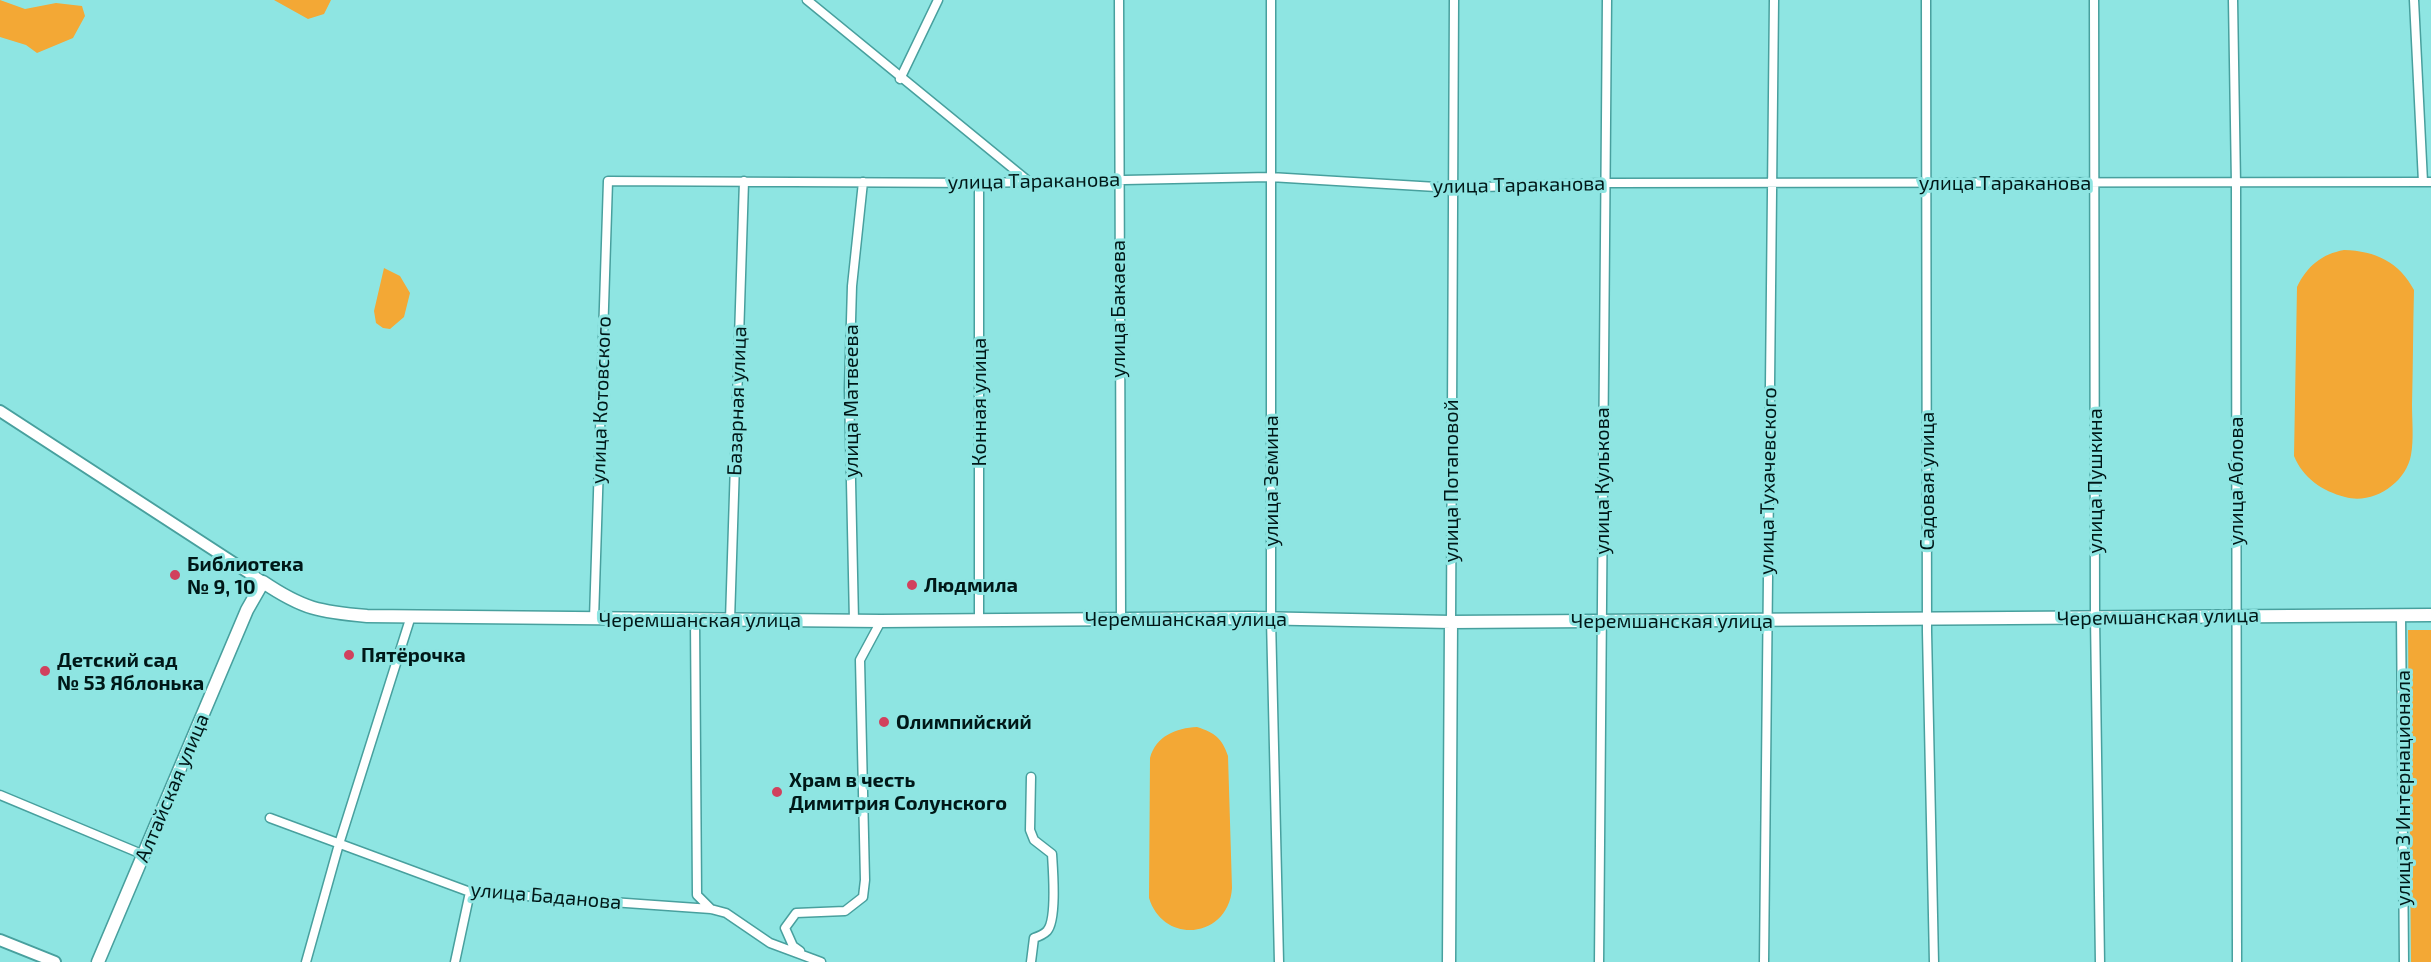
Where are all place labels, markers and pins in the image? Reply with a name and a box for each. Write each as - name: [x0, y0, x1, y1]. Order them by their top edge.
- place label: Библиотека № 9, 10: [187, 552, 304, 599]
- marker: Библиотека № 9, 10: [168, 568, 182, 582]
- place label: Людмила: [924, 573, 1018, 597]
- marker: Людмила: [905, 578, 919, 592]
- place label: Пятёрочка: [361, 643, 466, 667]
- place label: Детский сад № 53 Яблонька: [57, 648, 204, 695]
- marker: Пятёрочка: [342, 648, 356, 662]
- marker: Детский сад № 53 Яблонька: [38, 664, 52, 678]
- place label: Олимпийский: [896, 710, 1032, 734]
- marker: Олимпийский: [877, 715, 891, 729]
- place label: Храм в честь Димитрия Солунского: [789, 768, 1007, 815]
- marker: Храм в честь Димитрия Солунского: [770, 785, 784, 799]

